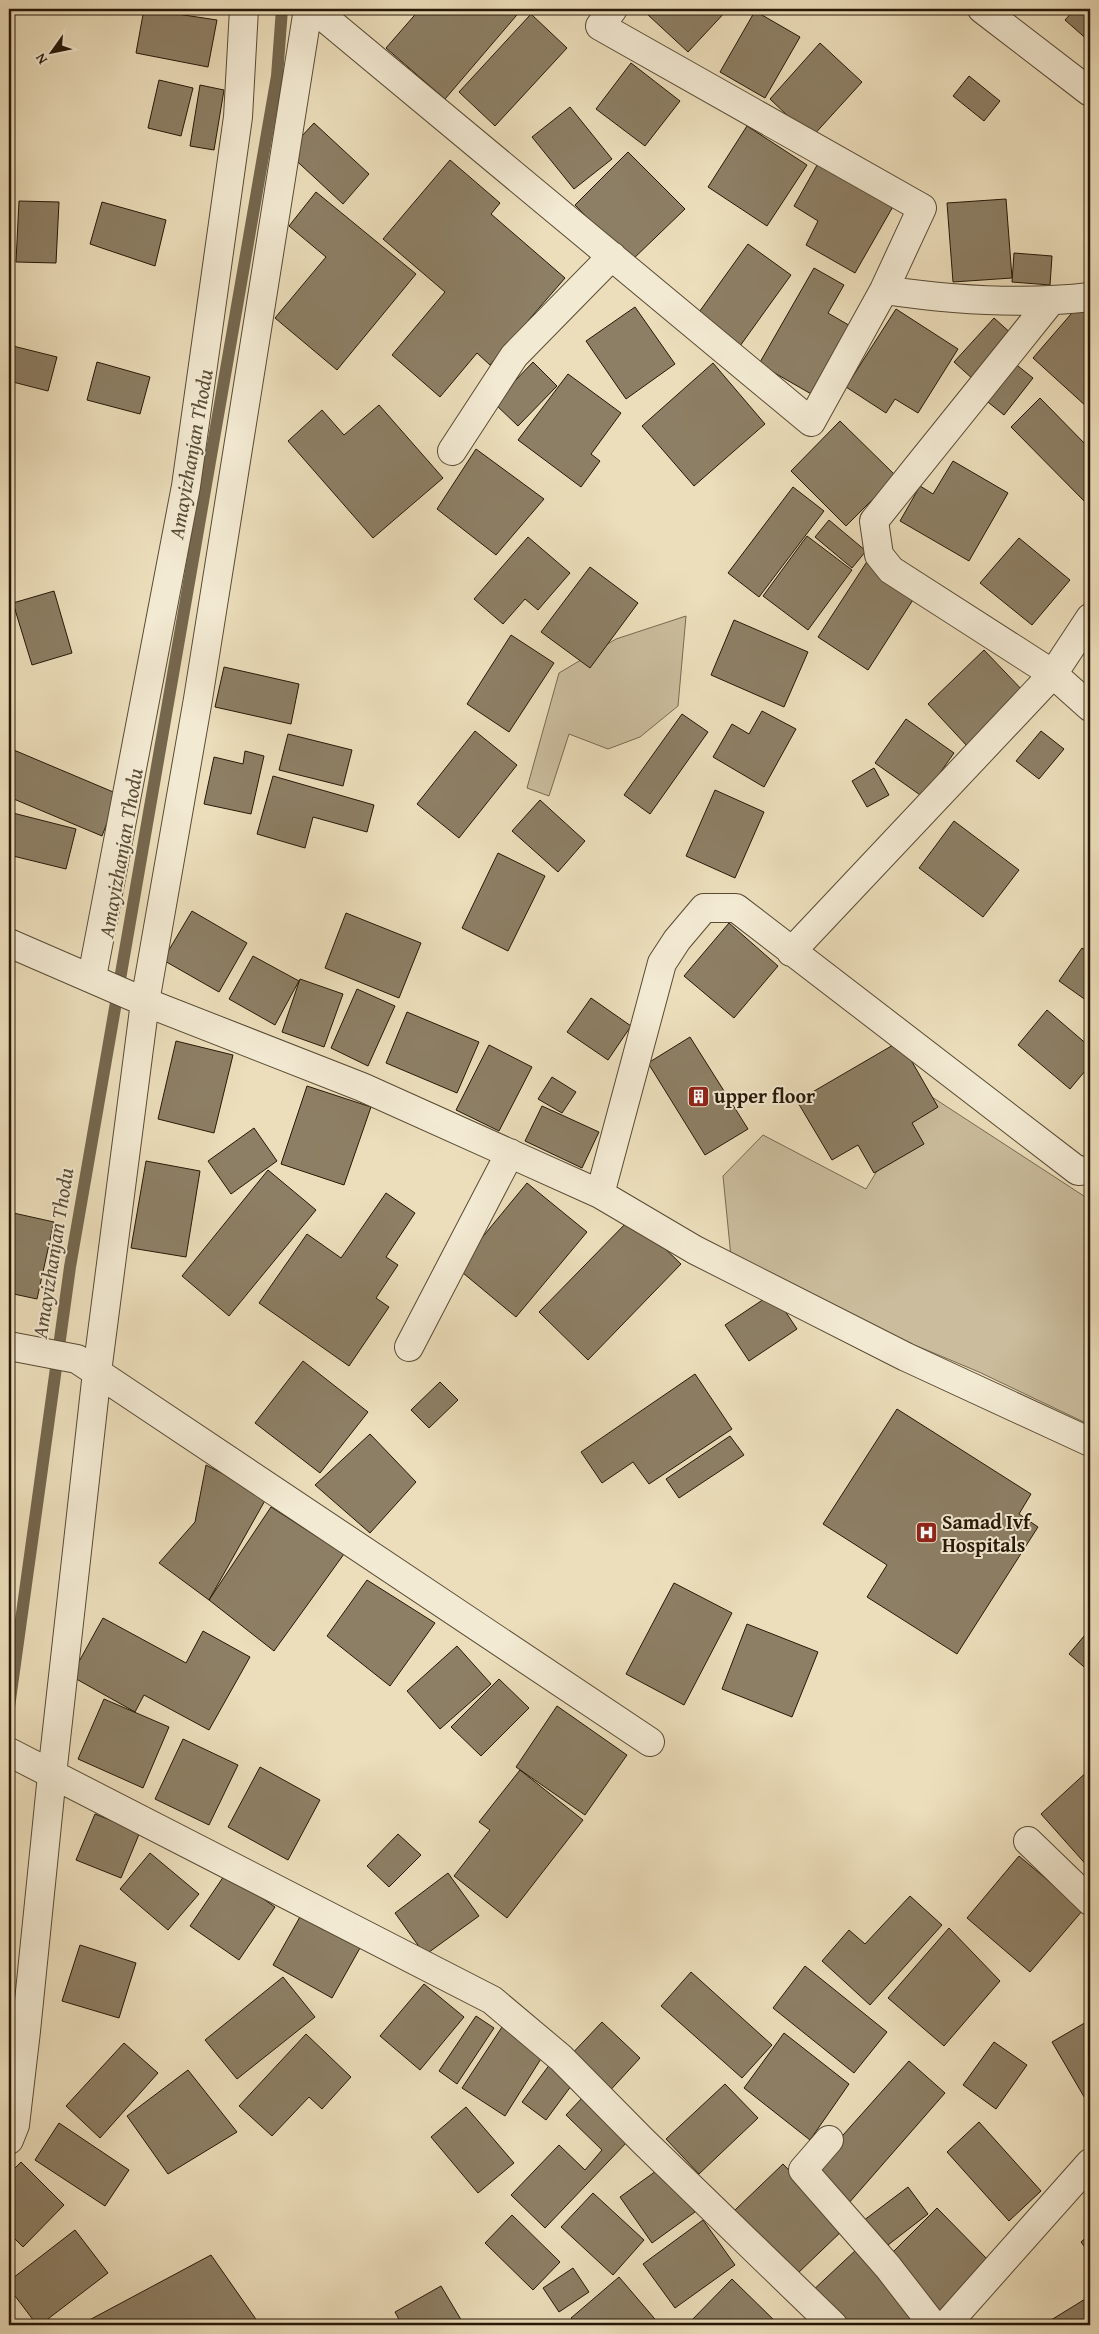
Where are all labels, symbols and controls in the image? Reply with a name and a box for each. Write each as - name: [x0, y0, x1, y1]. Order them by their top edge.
- north arrow: [28, 28, 78, 78]
- text: N: [30, 49, 52, 68]
- water label: Amayizhanjan Thodu: [160, 366, 221, 542]
- water label: Amayizhanjan Thodu: [90, 765, 151, 941]
- place label: upper floor: [714, 1081, 815, 1110]
- building icon: upper floor: [686, 1084, 710, 1108]
- water label: Amayizhanjan Thodu: [24, 1165, 81, 1341]
- place label: Samad Ivf Hospitals: [942, 1507, 1032, 1559]
- hospital icon: Samad Ivf Hospitals: [914, 1521, 938, 1545]

